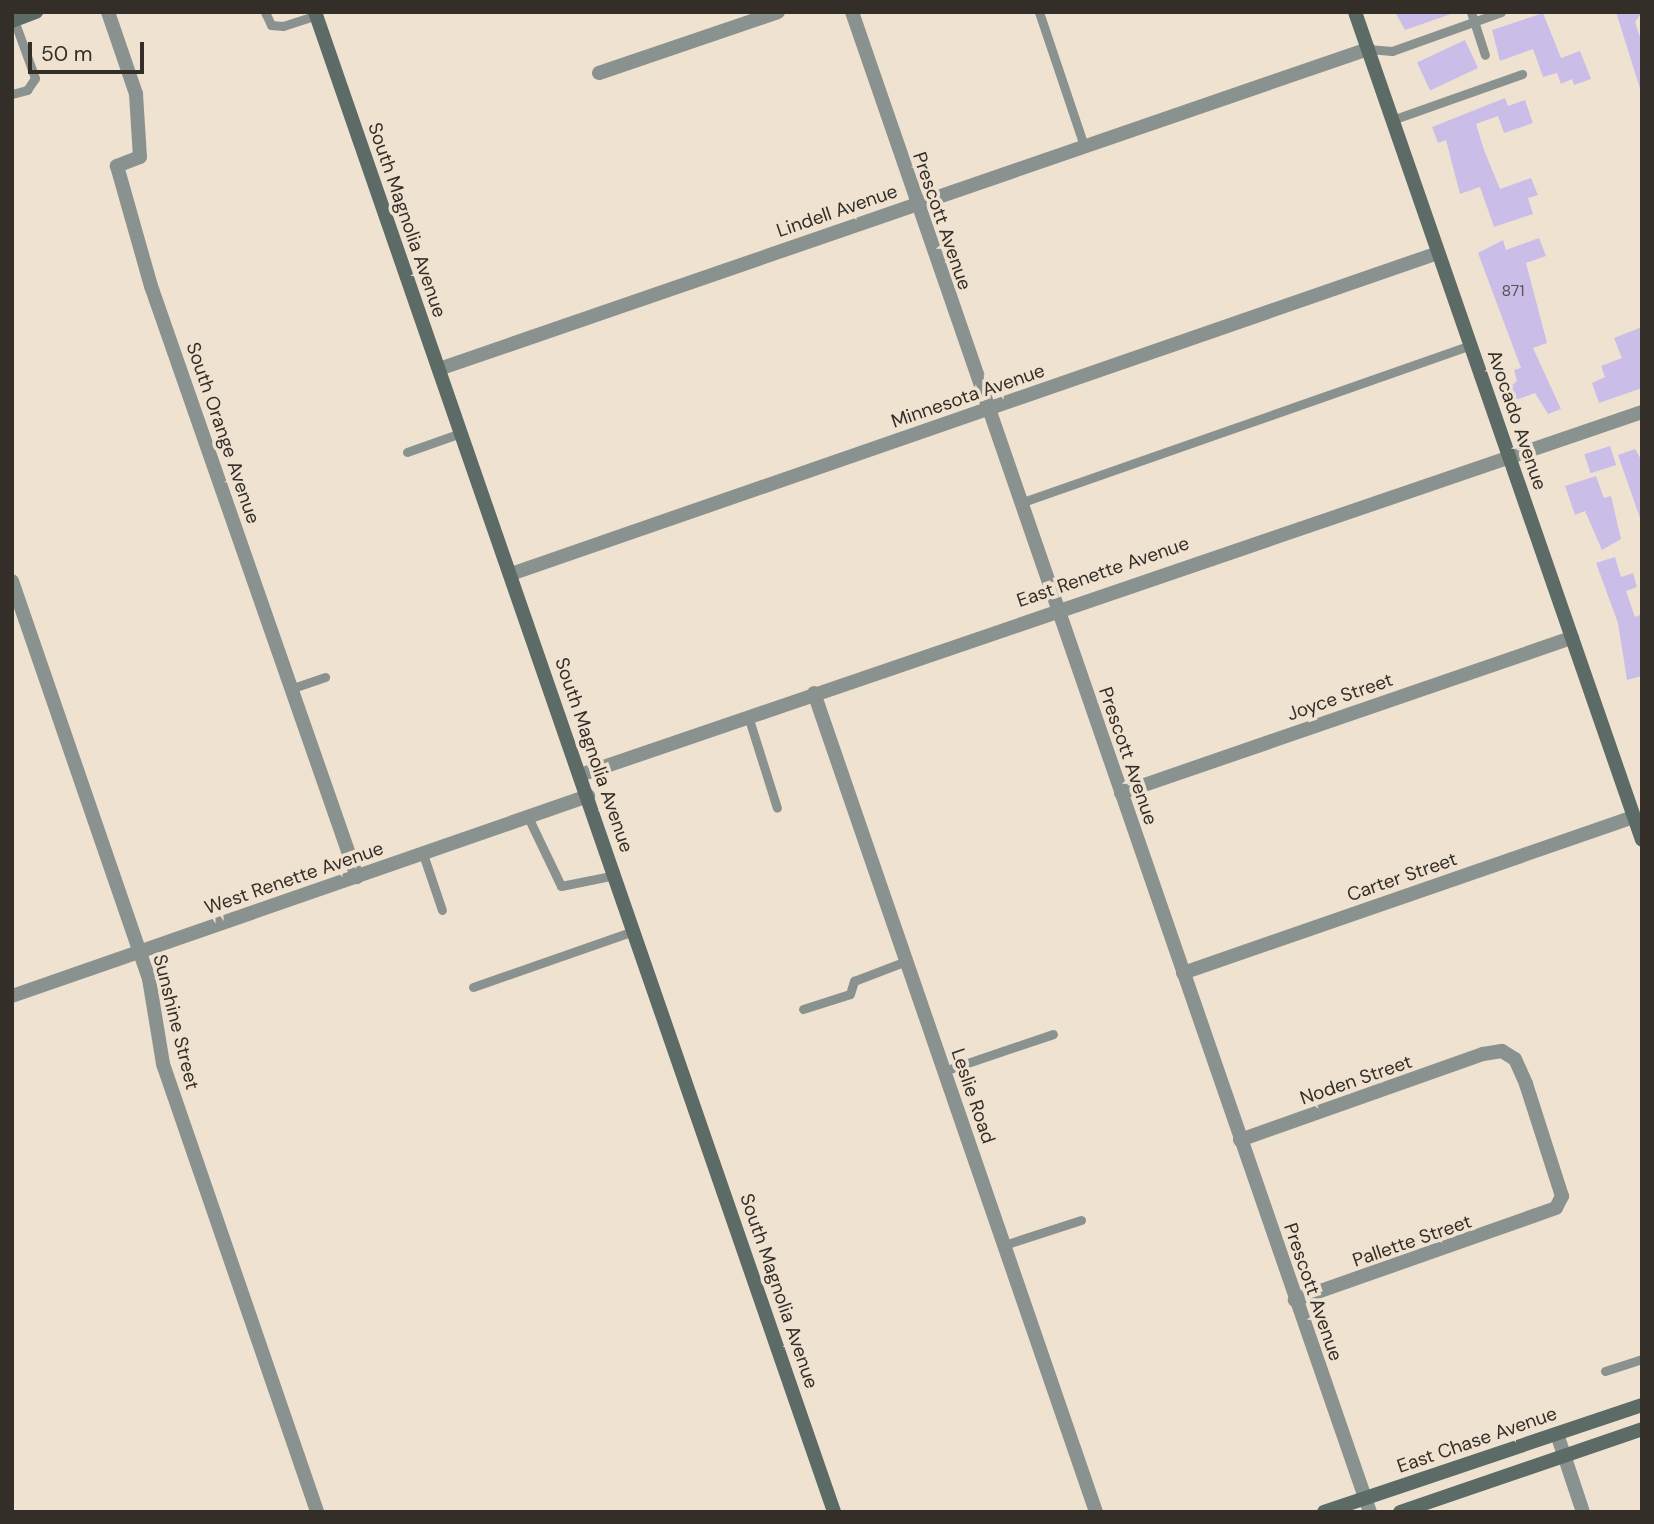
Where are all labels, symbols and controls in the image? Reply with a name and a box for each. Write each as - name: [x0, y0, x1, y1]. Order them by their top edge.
- scale bar: [32, 28, 147, 72]
- text: 50 m: [41, 40, 92, 68]
- street label: South Magnolia Avenue: [363, 120, 451, 320]
- street label: Prescott Avenue: [908, 149, 976, 293]
- street label: Lindell Avenue: [774, 180, 900, 242]
- house number: 871: [1502, 281, 1524, 301]
- street label: South Orange Avenue: [181, 339, 265, 527]
- street label: Avocado Avenue: [1482, 347, 1552, 493]
- street label: Minnesota Avenue: [888, 359, 1048, 433]
- street label: East Renette Avenue: [1014, 532, 1192, 612]
- street label: South Magnolia Avenue: [550, 655, 638, 855]
- street label: Joyce Street: [1284, 668, 1396, 726]
- street label: Prescott Avenue: [1094, 684, 1162, 828]
- street label: West Renette Avenue: [202, 837, 386, 919]
- street label: Carter Street: [1344, 848, 1460, 906]
- street label: Sunshine Street: [148, 952, 204, 1092]
- street label: Leslie Road: [946, 1046, 1000, 1146]
- street label: Noden Street: [1297, 1050, 1415, 1110]
- street label: South Magnolia Avenue: [735, 1191, 823, 1391]
- street label: Pallette Street: [1350, 1210, 1474, 1272]
- street label: Prescott Avenue: [1279, 1220, 1347, 1364]
- street label: East Chase Avenue: [1394, 1402, 1560, 1478]

